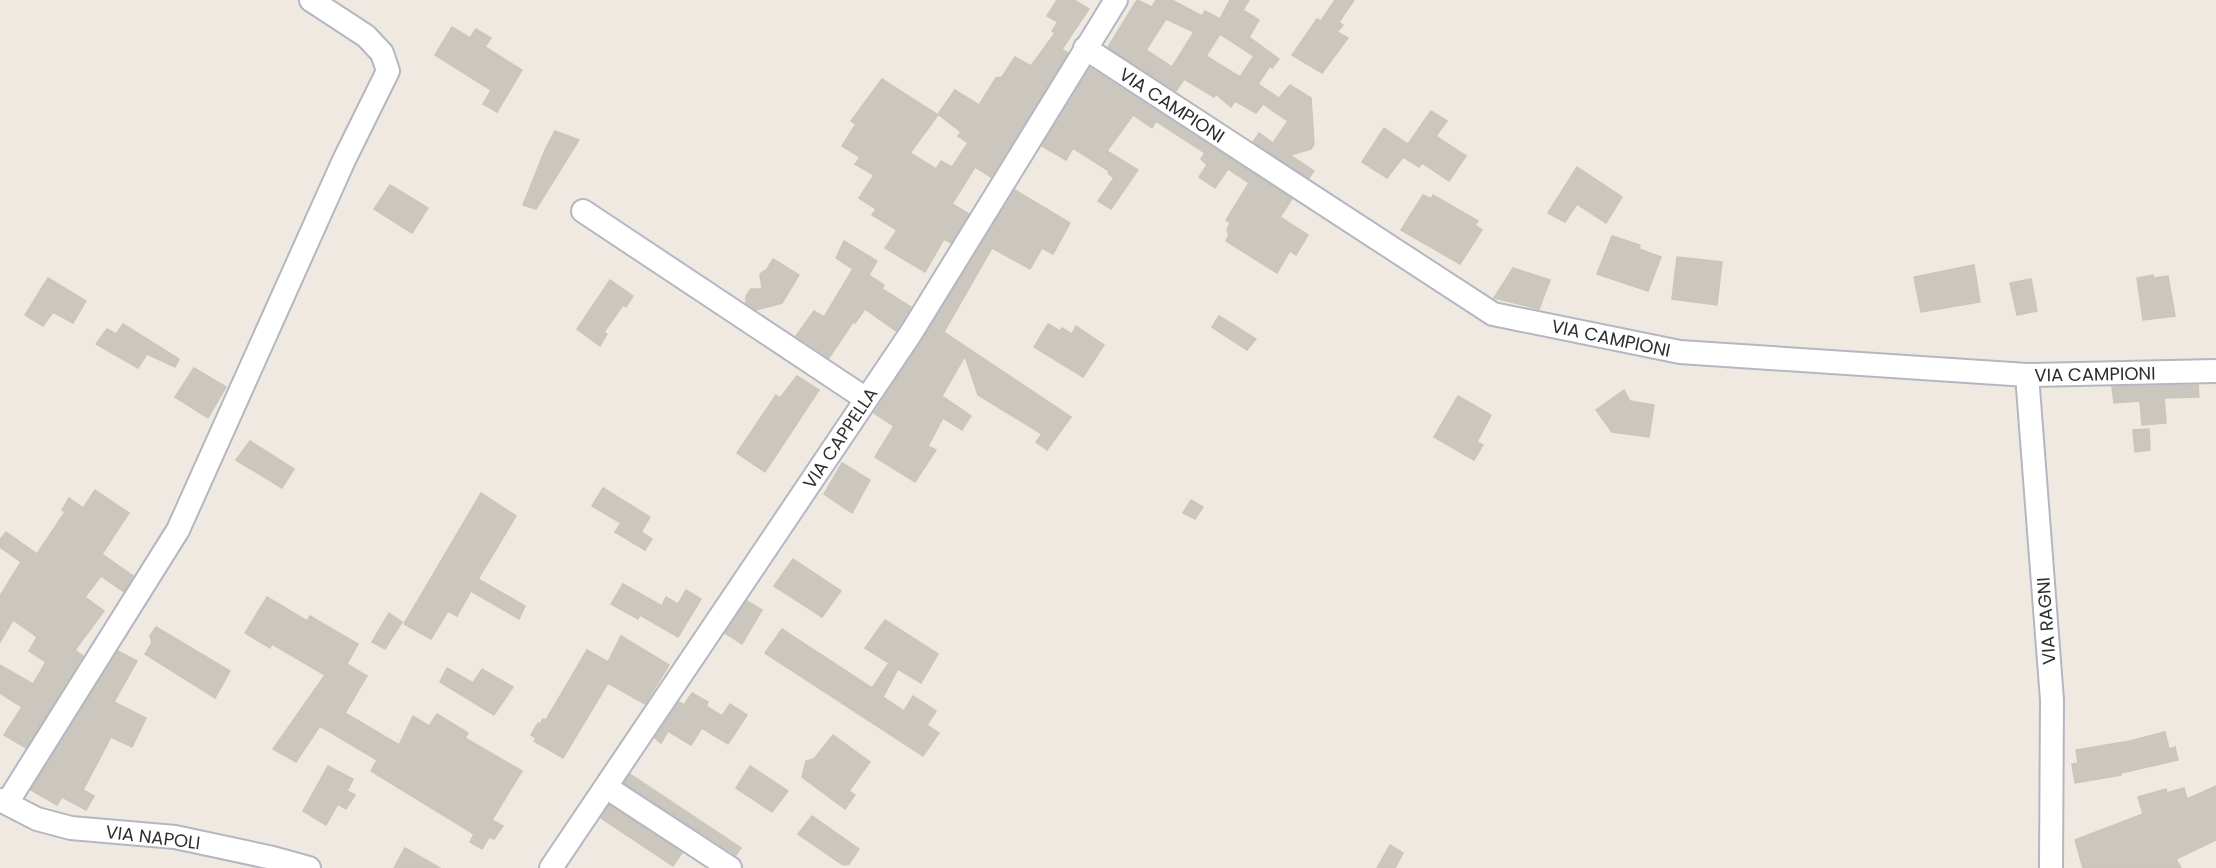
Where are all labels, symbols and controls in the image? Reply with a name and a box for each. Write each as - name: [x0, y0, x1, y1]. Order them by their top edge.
- street label: VIA CAMPIONI: [1114, 62, 1230, 148]
- street label: VIA CAMPIONI: [1549, 313, 1673, 363]
- street label: VIA CAMPIONI: [2034, 360, 2156, 388]
- street label: VIA CAPPELLA: [797, 382, 883, 494]
- street label: VIA RAGNI: [2030, 576, 2062, 666]
- street label: VIA NAPOLI: [104, 819, 202, 855]

